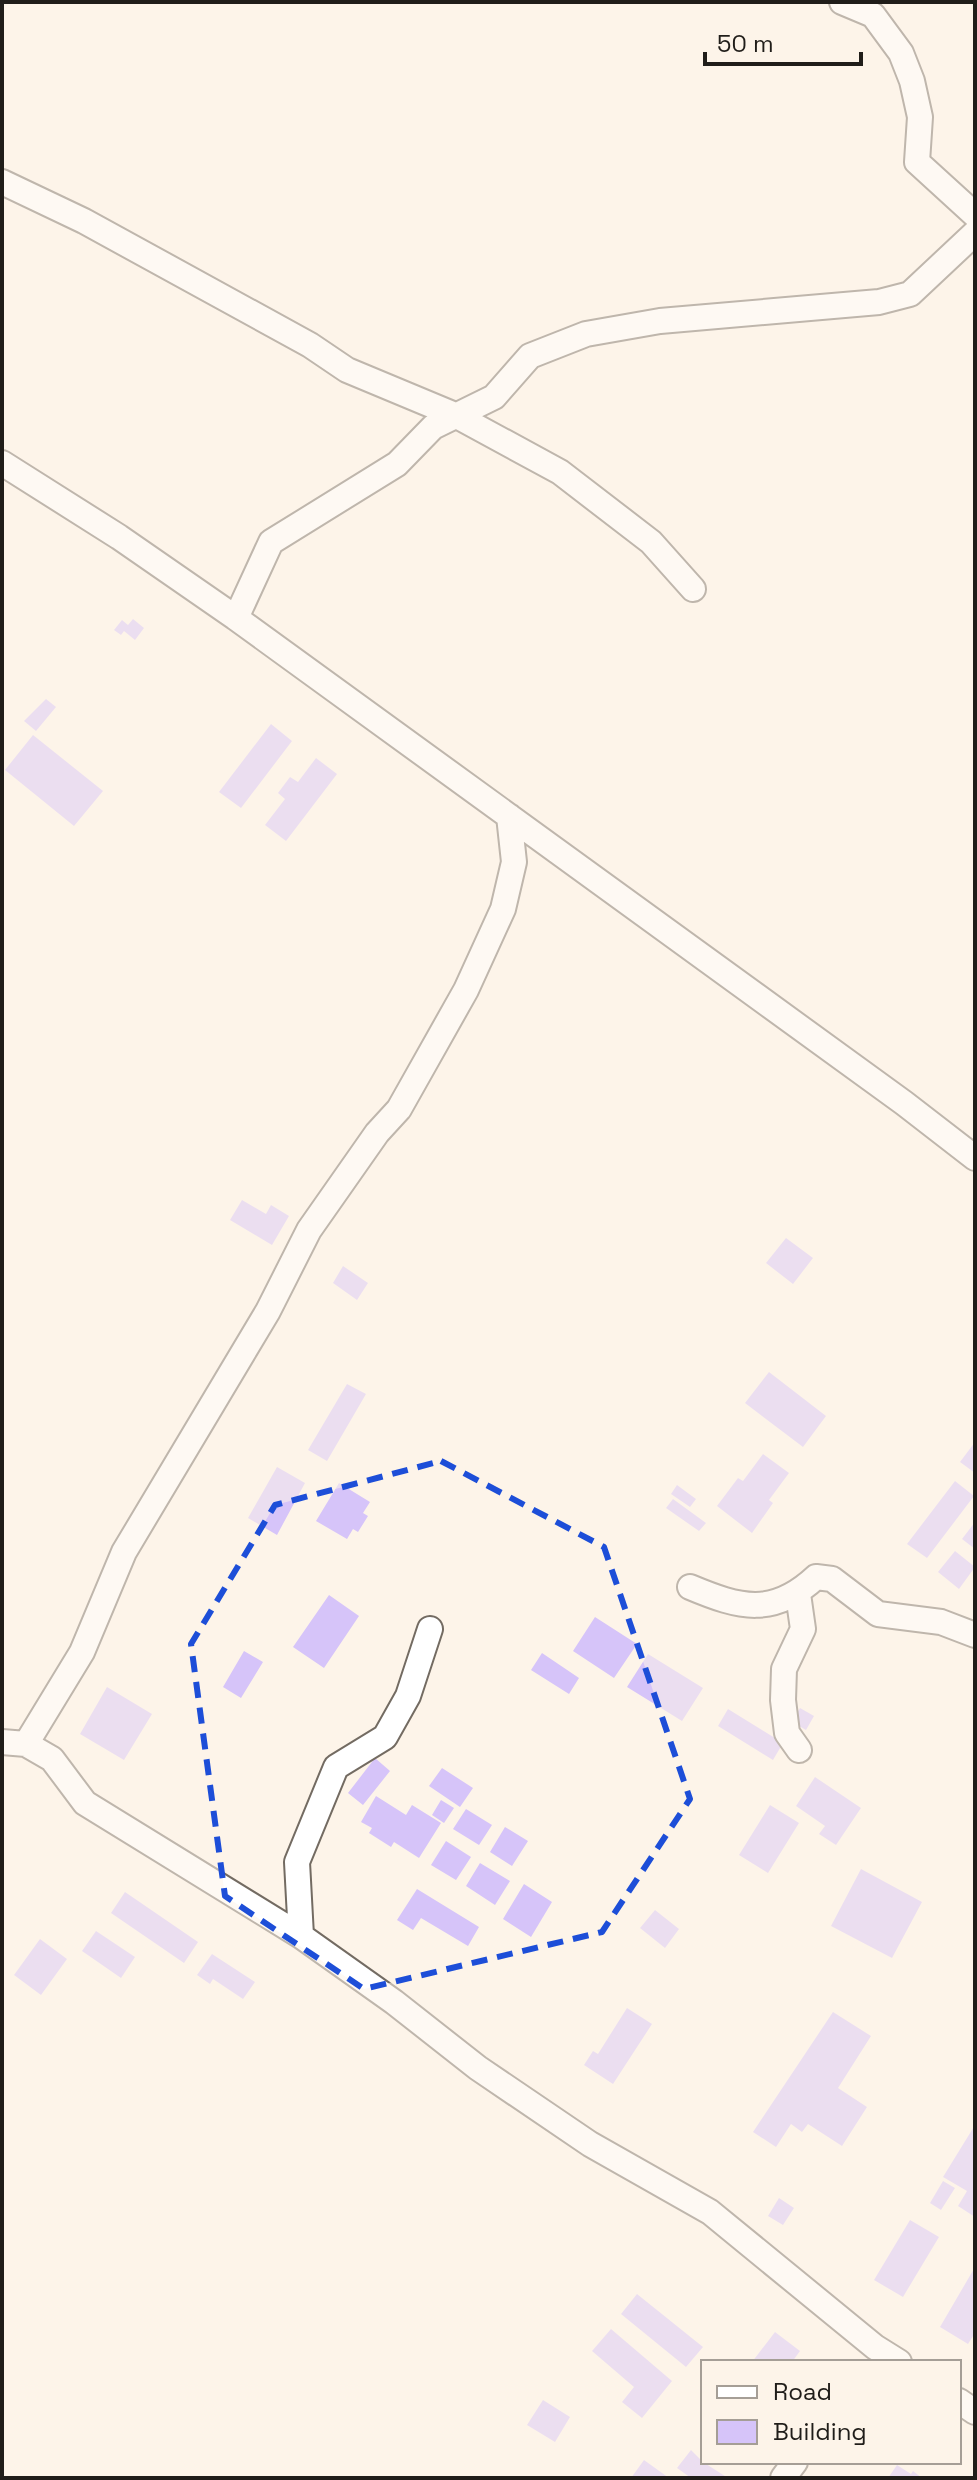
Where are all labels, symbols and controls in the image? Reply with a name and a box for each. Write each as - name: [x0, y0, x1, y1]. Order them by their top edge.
- scale bar: [705, 16, 861, 66]
- text: 50 m: [717, 28, 774, 59]
- legend: [701, 2360, 961, 2464]
- text: Road: [773, 2376, 832, 2407]
- text: Building: [773, 2416, 867, 2447]

